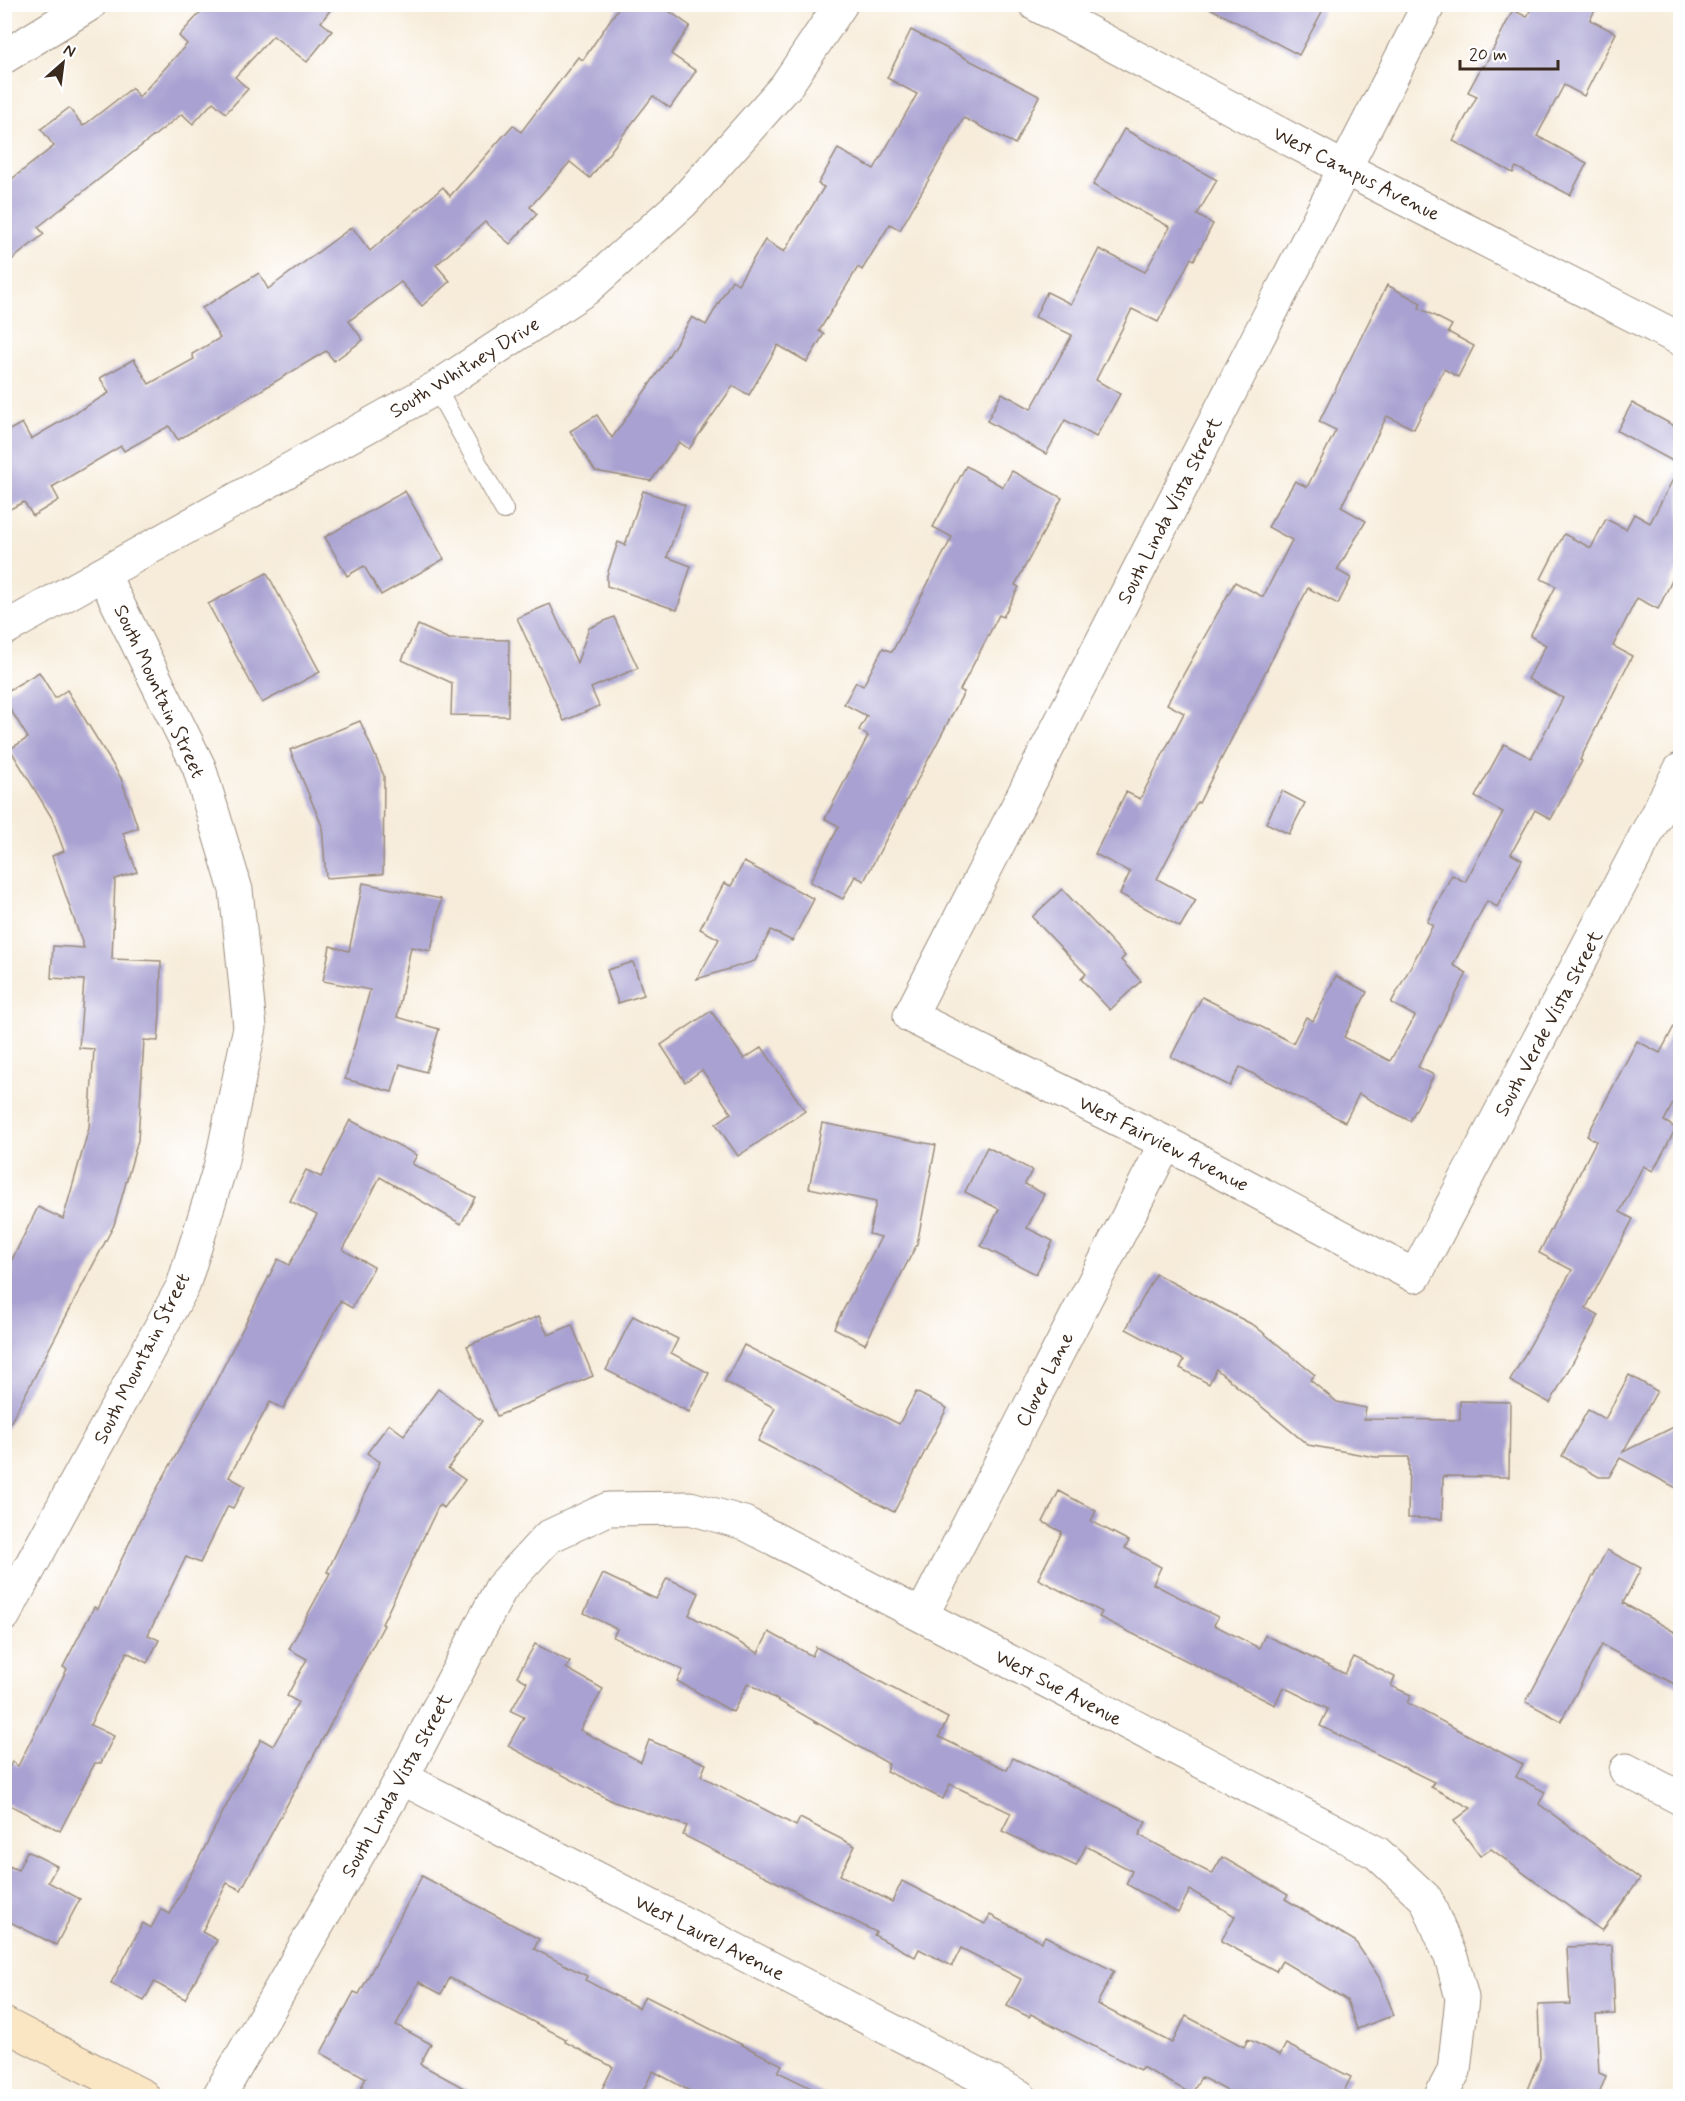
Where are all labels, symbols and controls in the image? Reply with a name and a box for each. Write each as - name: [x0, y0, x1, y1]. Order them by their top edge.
- north arrow: [33, 33, 93, 93]
- scale bar: [1460, 33, 1558, 71]
- text: N: [60, 39, 79, 63]
- text: 20 m: [1469, 43, 1507, 67]
- street label: West Campus Avenue: [1268, 121, 1444, 228]
- street label: South Whitney Drive: [385, 311, 545, 425]
- street label: South Linda Vista Street: [1111, 412, 1229, 609]
- street label: South Mountain Street: [107, 600, 211, 783]
- street label: South Verde Vista Street: [1489, 926, 1610, 1121]
- street label: West Fairview Avenue: [1074, 1090, 1253, 1199]
- street label: South Mountain Street: [87, 1269, 197, 1449]
- street label: Clover Lane: [1010, 1327, 1081, 1432]
- street label: West Sue Avenue: [990, 1643, 1127, 1733]
- street label: South Linda Vista Street: [335, 1689, 459, 1883]
- street label: West Laurel Avenue: [630, 1889, 789, 1988]

